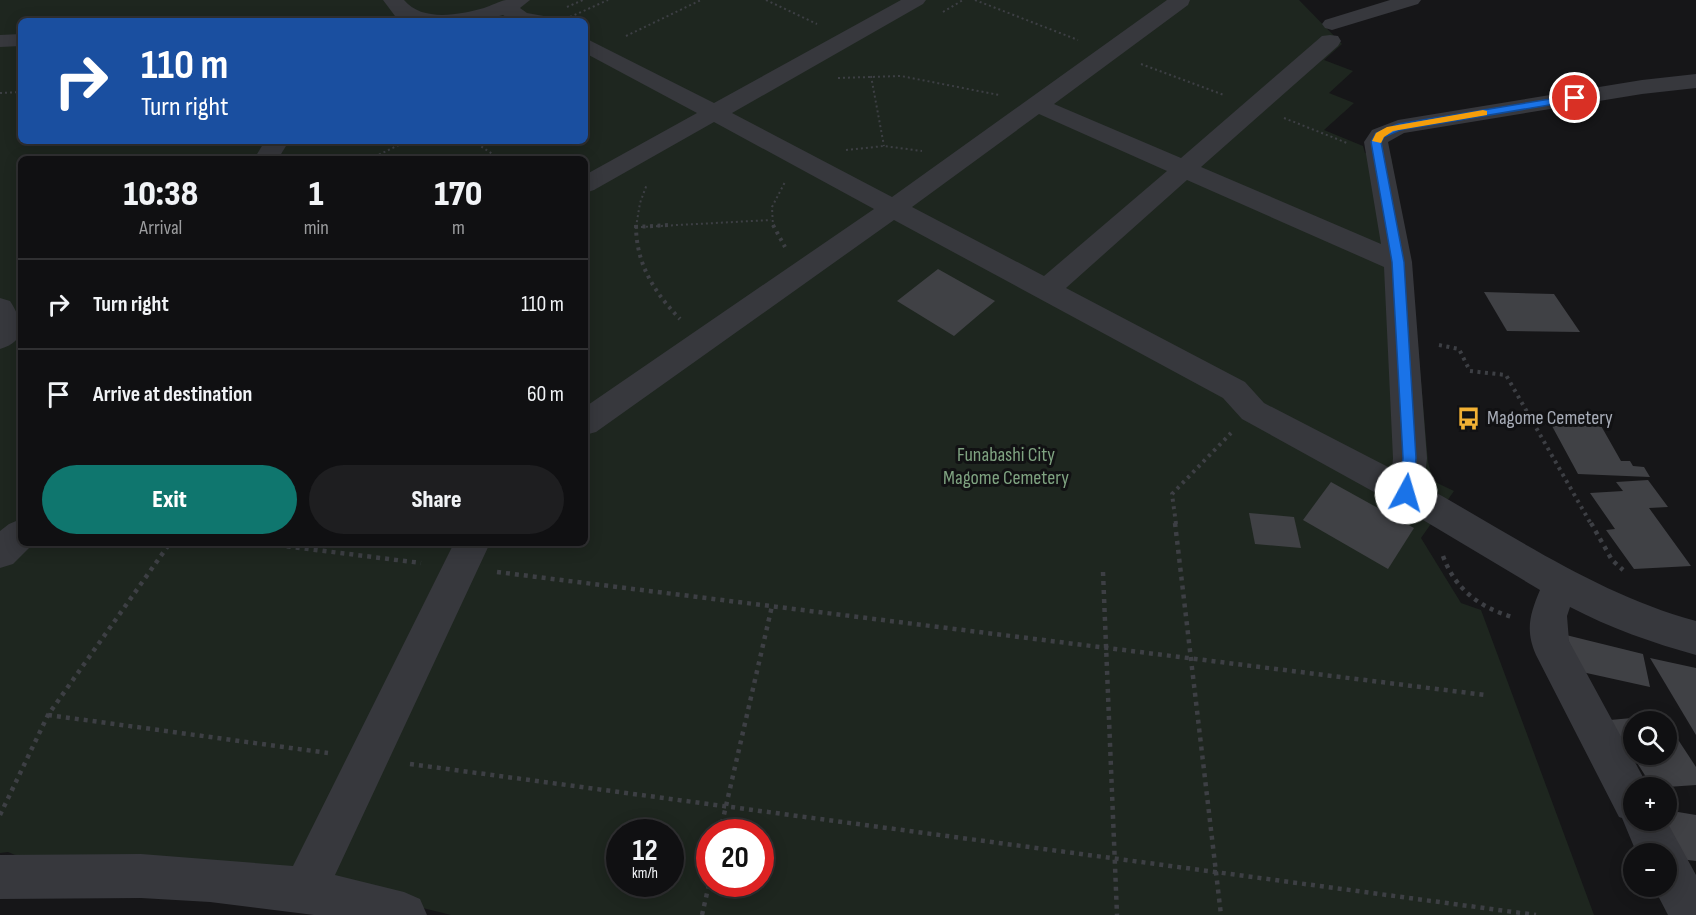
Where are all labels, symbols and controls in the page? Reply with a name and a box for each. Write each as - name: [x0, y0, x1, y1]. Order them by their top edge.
- text: 110 m: [141, 40, 228, 91]
- icon: right: [42, 42, 120, 120]
- pin: [1549, 72, 1600, 123]
- icon: arrive: [1558, 81, 1591, 114]
- text: Turn right: [141, 91, 228, 123]
- text: 10:38: [123, 173, 198, 216]
- text: 1: [309, 173, 324, 216]
- text: 170: [434, 173, 483, 216]
- text: Arrival: [139, 216, 182, 240]
- text: min: [304, 216, 329, 240]
- text: m: [452, 216, 465, 240]
- icon: right: [42, 288, 75, 321]
- text: Turn right: [93, 291, 169, 318]
- text: 110 m: [521, 291, 564, 318]
- icon: arrive: [42, 378, 75, 411]
- text: Arrive at destination: [93, 381, 252, 408]
- text: 60 m: [527, 381, 564, 408]
- bus stop icon: Magome Cemetery: [1456, 405, 1482, 431]
- place label: Magome Cemetery: [1487, 406, 1613, 430]
- park label: Funabashi City Magome Cemetery: [943, 443, 1069, 490]
- position arrow: [1374, 461, 1438, 525]
- button: Exit: [42, 465, 297, 534]
- button: Share: [309, 465, 564, 534]
- map controls: [1623, 711, 1677, 897]
- button: search: [1623, 711, 1677, 765]
- button: +: [1623, 777, 1677, 831]
- speed limit sign: 20: [696, 819, 774, 897]
- text: 12: [632, 833, 658, 869]
- button: −: [1623, 843, 1677, 897]
- text: km/h: [632, 864, 658, 883]

